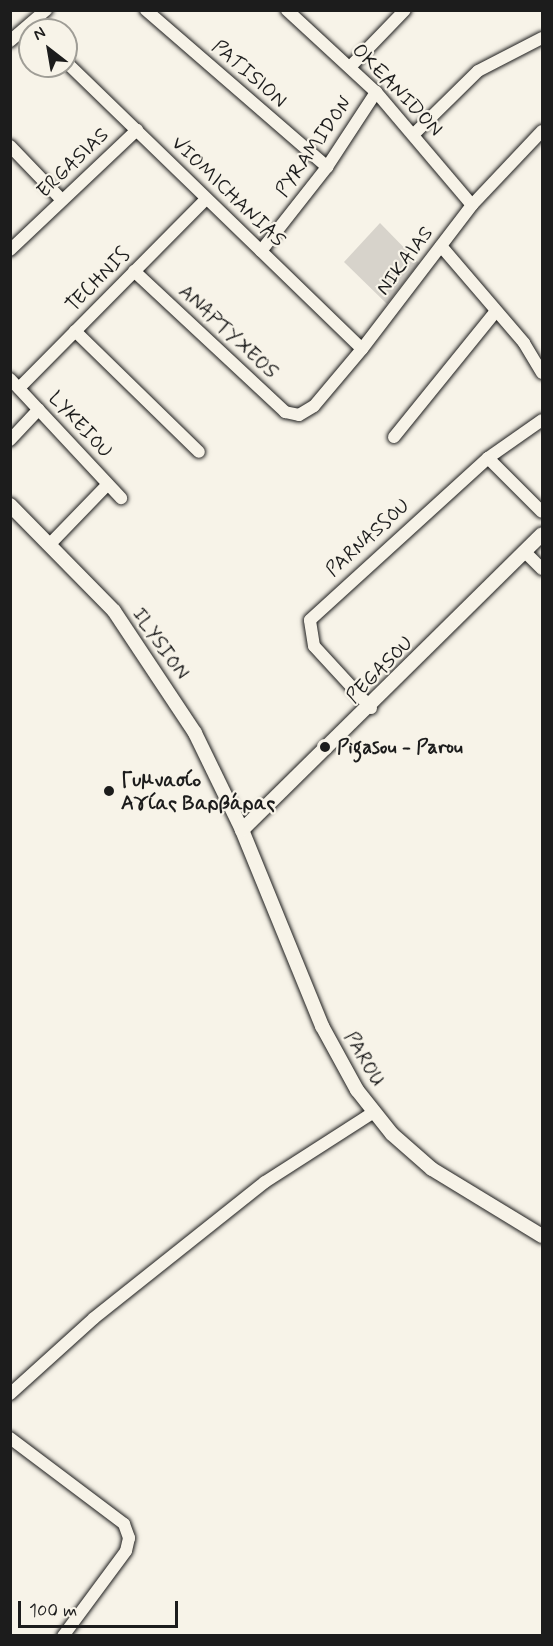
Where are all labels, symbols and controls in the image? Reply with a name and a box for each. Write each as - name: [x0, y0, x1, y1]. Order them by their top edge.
- north arrow: [18, 18, 78, 78]
- text: N: [30, 22, 49, 46]
- street label: PATISION: [207, 35, 291, 113]
- street label: OKEANIDON: [347, 38, 447, 142]
- street label: PYRAMIDON: [271, 92, 357, 202]
- street label: ERGASIAS: [32, 123, 114, 203]
- street label: VIOMICHANIAS: [166, 131, 290, 253]
- street label: NIKAIAS: [371, 222, 439, 300]
- street label: TECHNIS: [61, 243, 135, 317]
- street label: ANAPTYXEOS: [173, 280, 283, 384]
- street label: LYKEIOU: [43, 387, 117, 463]
- street label: PARNASSOU: [321, 494, 415, 582]
- street label: ILYSION: [127, 603, 193, 685]
- street label: PEGASOU: [341, 631, 419, 709]
- place label: Pigasou - Parou: [337, 735, 463, 759]
- marker: Pigasou - Parou: [318, 740, 332, 754]
- place label: Γυμνασίο Αγίας Βαρβάρας: [121, 768, 275, 815]
- marker: Γυμνασίο Αγίας Βαρβάρας: [102, 784, 116, 798]
- street label: PAROU: [339, 1027, 389, 1091]
- scale bar: [21, 1589, 182, 1627]
- text: 100 m: [29, 1599, 77, 1623]

